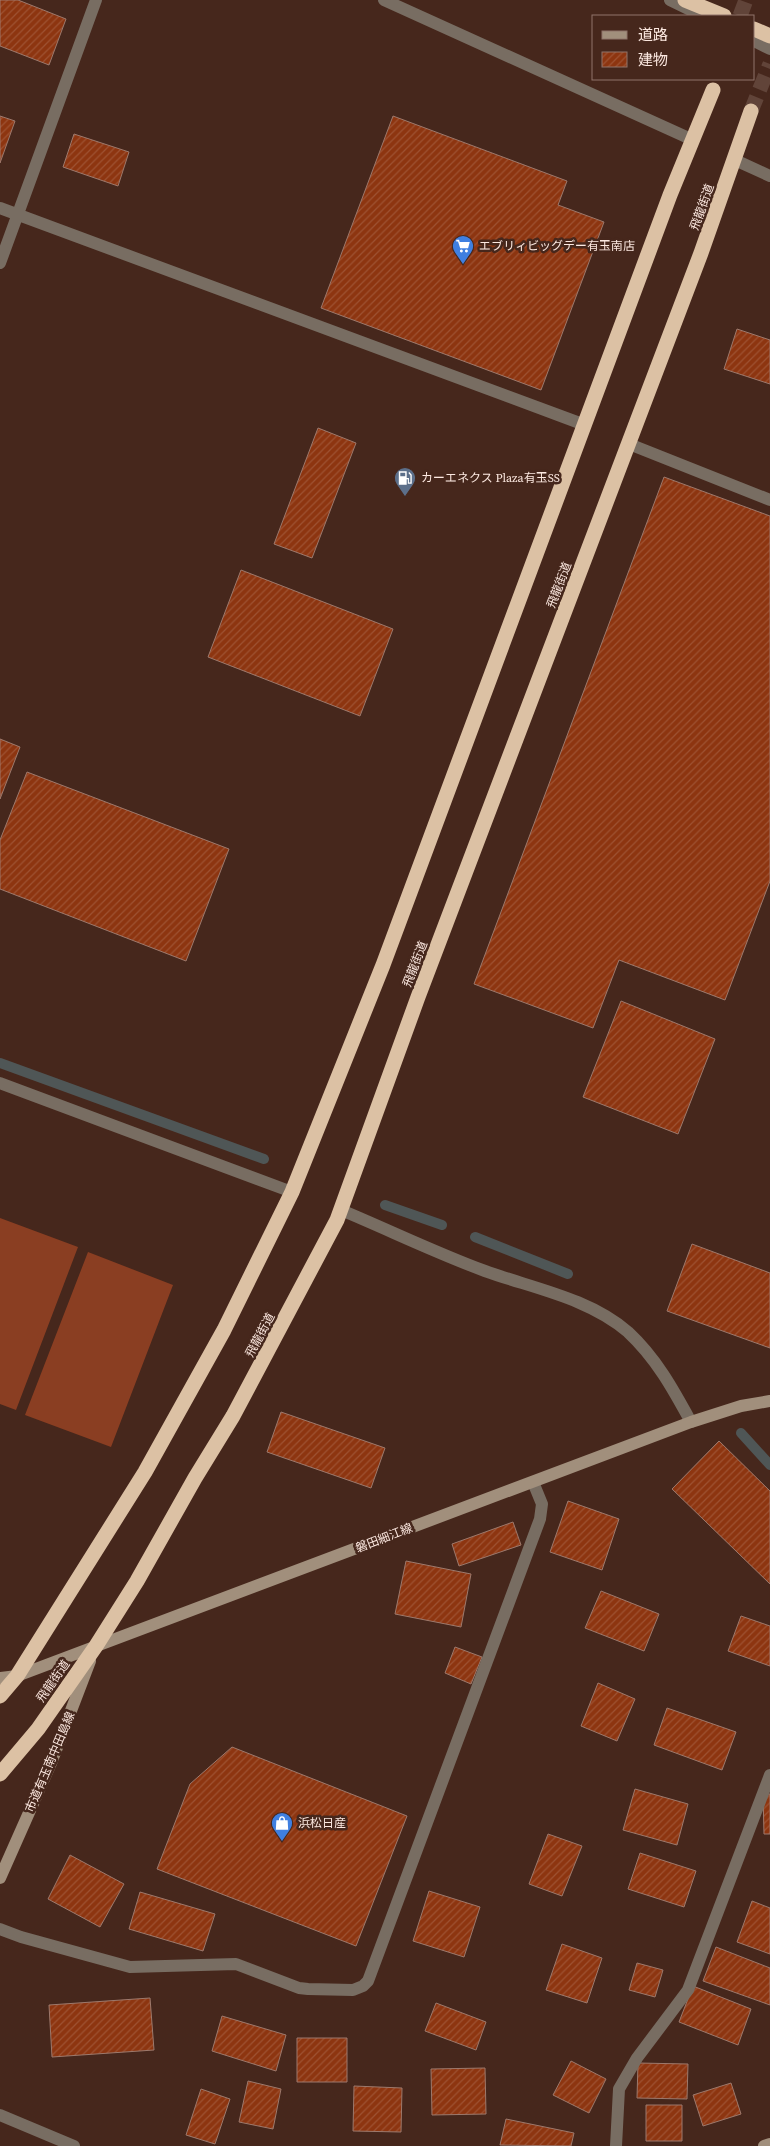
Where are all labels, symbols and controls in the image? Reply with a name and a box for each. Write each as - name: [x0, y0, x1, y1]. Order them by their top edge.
- legend: [592, 15, 755, 80]
- text: 道路: [638, 24, 668, 45]
- text: 建物: [638, 49, 668, 70]
- street label: 飛龍街道: [686, 182, 718, 232]
- supermarket icon: エブリィビッグデー有玉南店: [451, 234, 475, 265]
- place label: エブリィビッグデー有玉南店: [479, 238, 635, 254]
- fuel station icon: カーエネクス Plaza有玉SS: [393, 466, 417, 497]
- place label: カーエネクス Plaza有玉SS: [421, 470, 560, 486]
- street label: 飛龍街道: [543, 560, 575, 610]
- street label: 飛龍街道: [399, 939, 431, 989]
- street label: 飛龍街道: [242, 1310, 278, 1360]
- street label: 磐田細江線: [353, 1520, 415, 1556]
- street label: 飛龍街道: [33, 1657, 73, 1705]
- street label: 市道有玉南中田島線: [22, 1709, 78, 1815]
- shop icon: 浜松日産: [270, 1811, 294, 1842]
- place label: 浜松日産: [298, 1815, 346, 1831]

